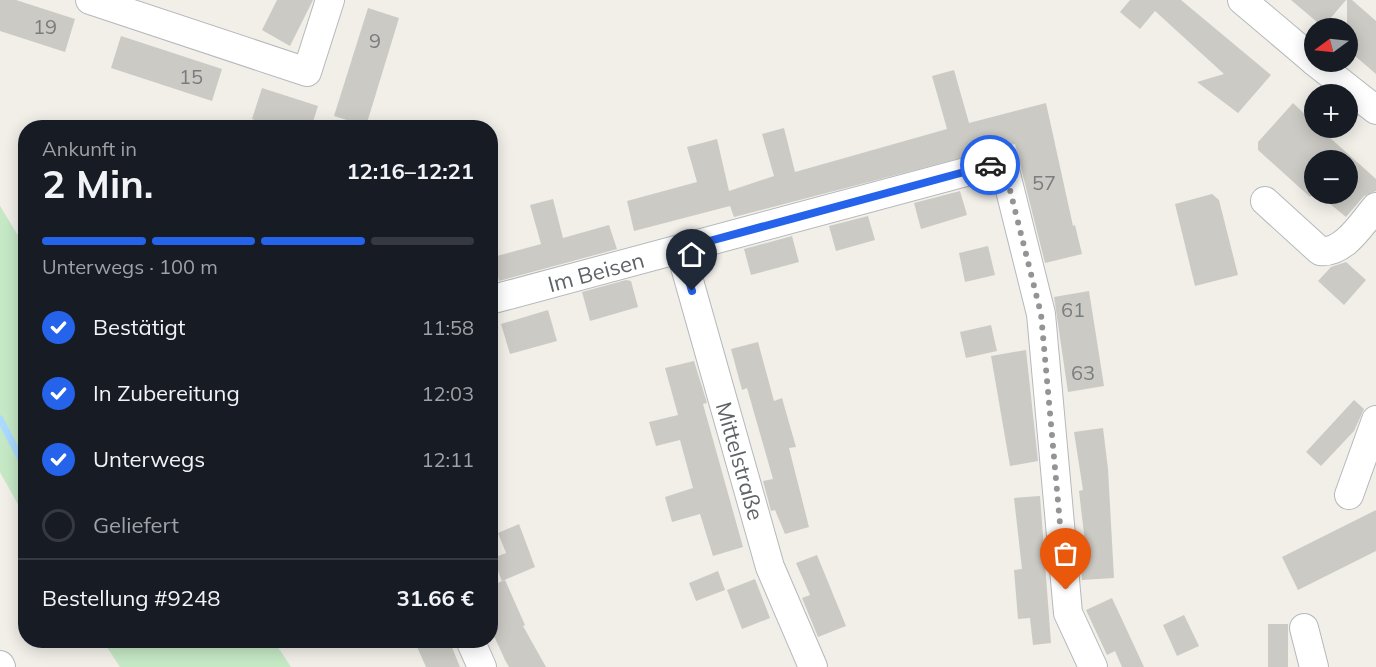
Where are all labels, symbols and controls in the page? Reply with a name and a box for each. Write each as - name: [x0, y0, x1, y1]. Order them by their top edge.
- house number: 19: [33, 14, 57, 39]
- north arrow: [1304, 18, 1358, 72]
- map controls: [1304, 18, 1358, 204]
- house number: 9: [369, 28, 381, 53]
- house number: 15: [179, 64, 203, 89]
- button: +: [1304, 84, 1358, 138]
- courier: [960, 135, 1020, 195]
- text: Ankunft in: [42, 136, 137, 161]
- icon: car: [974, 149, 1007, 182]
- button: −: [1304, 150, 1358, 204]
- text: 12:16–12:21: [346, 157, 474, 185]
- text: 2 Min.: [42, 159, 153, 208]
- house number: 57: [1032, 170, 1056, 195]
- pin: [666, 229, 717, 291]
- icon: home: [675, 238, 708, 271]
- street label: Im Beisen: [545, 246, 647, 298]
- text: Unterwegs · 100 m: [42, 254, 218, 279]
- house number: 61: [1061, 297, 1085, 322]
- icon: check: [42, 311, 75, 344]
- text: Bestätigt: [93, 313, 186, 341]
- text: 11:58: [421, 315, 474, 340]
- house number: 63: [1071, 360, 1095, 385]
- icon: check: [42, 377, 75, 410]
- text: In Zubereitung: [93, 379, 240, 407]
- text: 12:03: [421, 381, 474, 406]
- street label: Mittelstraße: [710, 399, 770, 523]
- icon: check: [42, 443, 75, 476]
- text: Unterwegs: [93, 445, 205, 473]
- text: 12:11: [421, 447, 474, 472]
- text: Geliefert: [93, 511, 179, 539]
- pin: [1040, 528, 1091, 590]
- icon: bag: [1049, 537, 1082, 570]
- text: Bestellung #9248: [42, 584, 220, 612]
- text: 31.66 €: [397, 584, 474, 612]

